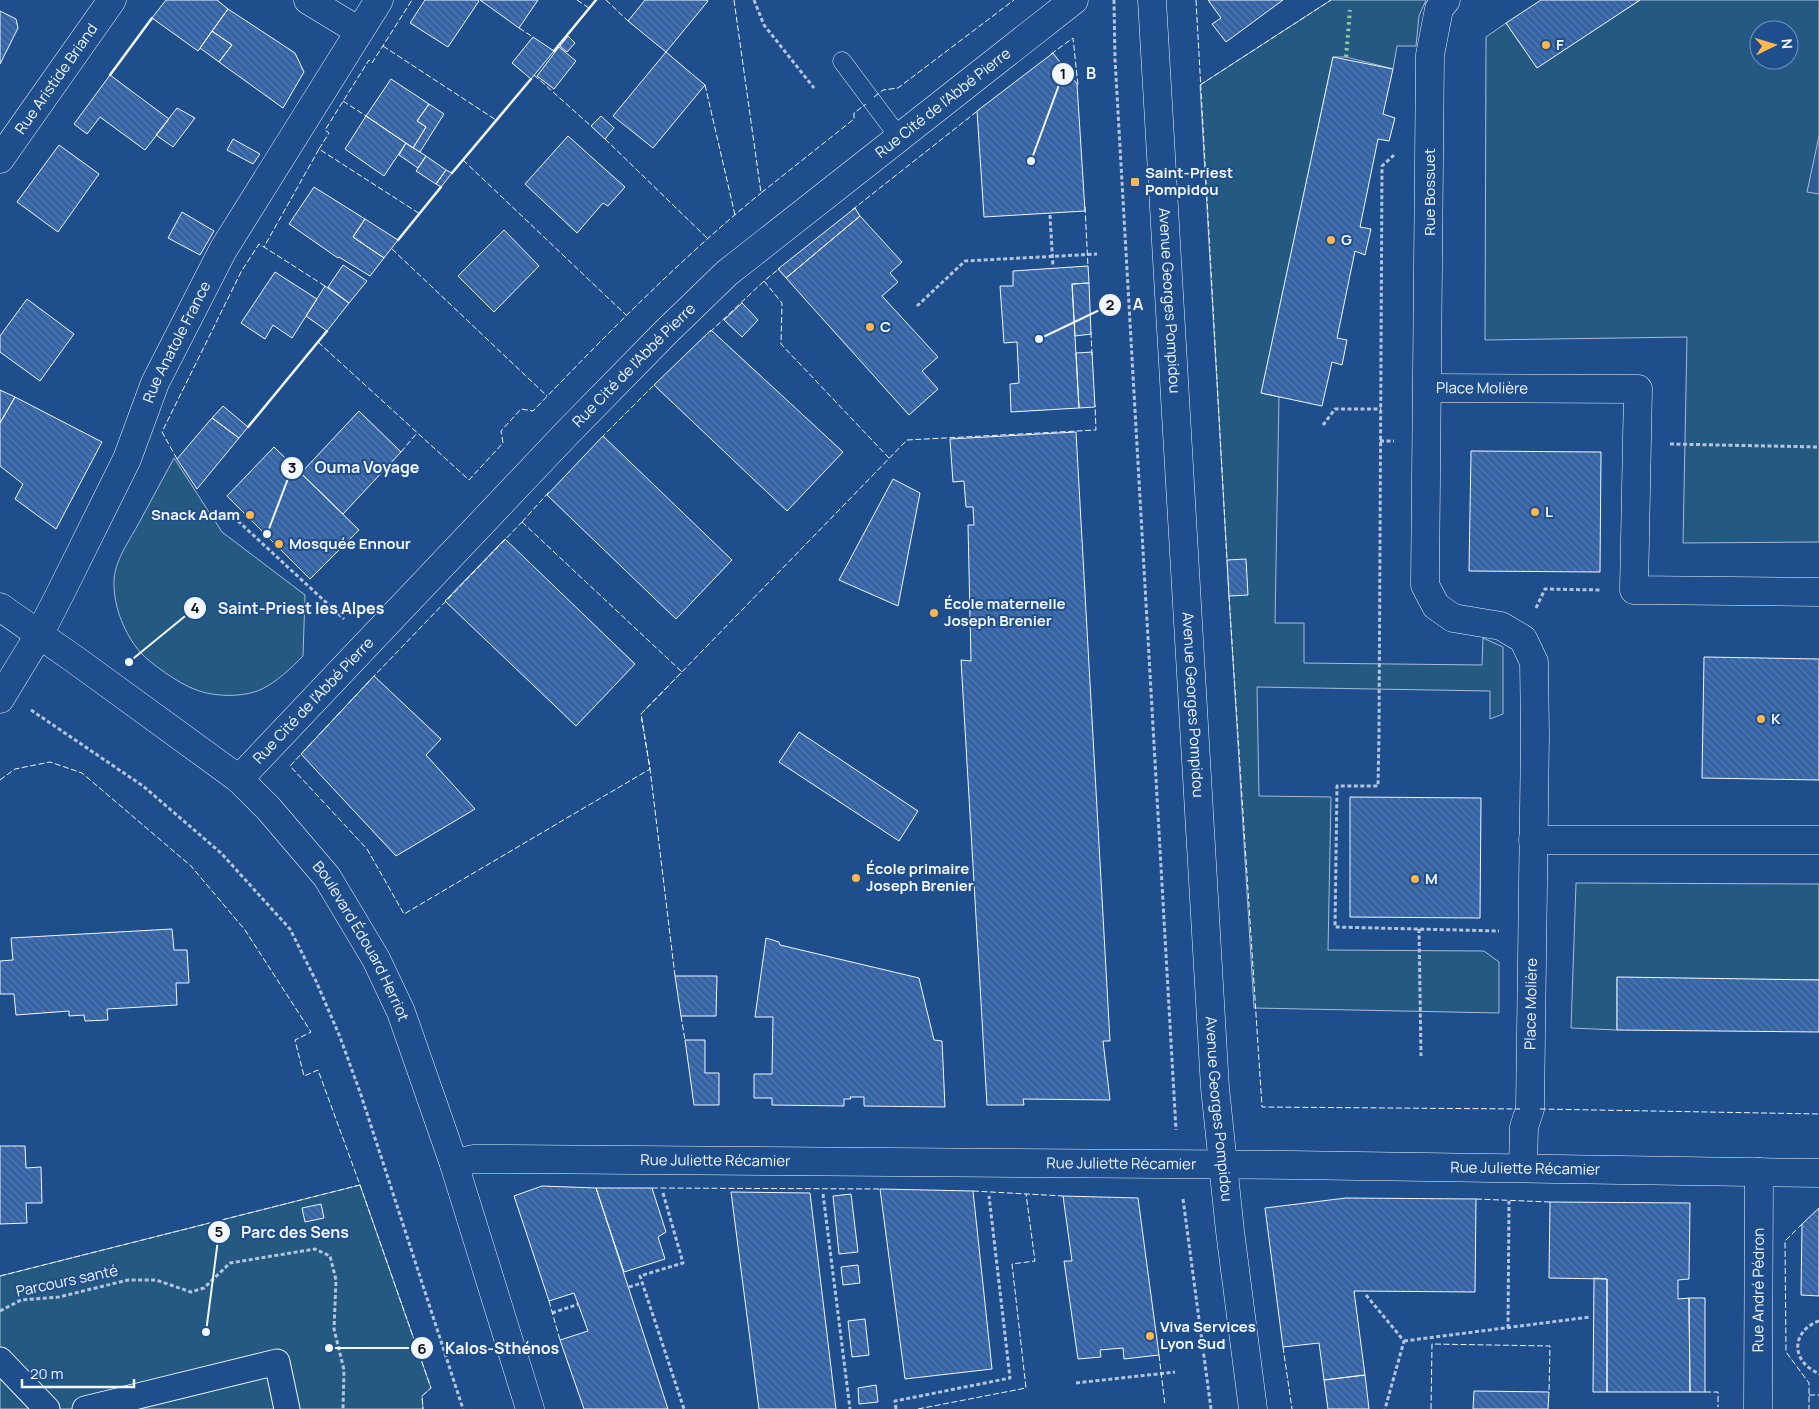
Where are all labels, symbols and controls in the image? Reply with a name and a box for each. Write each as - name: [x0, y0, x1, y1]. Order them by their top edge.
- street label: Rue Aristide Briand: [10, 19, 102, 138]
- north arrow: [1749, 20, 1799, 70]
- place label: F: [1556, 34, 1564, 55]
- text: N: [1778, 38, 1797, 50]
- marker: F: [1540, 39, 1552, 51]
- street label: Rue Cité de l'Abbé Pierre: [871, 43, 1015, 163]
- callout: B: [1051, 58, 1106, 89]
- text: B: [1086, 62, 1096, 84]
- text: 1: [1060, 63, 1066, 84]
- street label: Rue Bossuet: [1419, 148, 1440, 236]
- place label: Saint-Priest Pompidou: [1145, 162, 1233, 200]
- marker: Saint-Priest Pompidou: [1129, 176, 1141, 188]
- street label: Avenue Georges Pompidou: [1154, 207, 1186, 394]
- place label: G: [1341, 229, 1352, 250]
- marker: G: [1325, 234, 1337, 246]
- street label: Rue Anatole France: [138, 277, 215, 406]
- callout: A: [1097, 289, 1153, 320]
- text: A: [1133, 293, 1144, 315]
- text: 2: [1106, 294, 1115, 315]
- street label: Rue Cité de l'Abbé Pierre: [567, 298, 700, 432]
- place label: C: [880, 316, 891, 337]
- marker: C: [864, 321, 876, 333]
- street label: Place Molière: [1436, 377, 1528, 398]
- callout: Ouma Voyage: [280, 452, 430, 483]
- text: Ouma Voyage: [315, 456, 420, 478]
- text: 3: [288, 457, 296, 478]
- place label: L: [1545, 501, 1553, 522]
- place label: Snack Adam: [151, 504, 240, 525]
- marker: L: [1529, 506, 1541, 518]
- marker: Snack Adam: [244, 509, 256, 521]
- place label: Mosquée Ennour: [289, 533, 411, 554]
- marker: Mosquée Ennour: [273, 538, 285, 550]
- callout: Saint-Priest les Alpes: [183, 592, 395, 623]
- place label: École maternelle Joseph Brenier: [944, 593, 1066, 631]
- text: 4: [190, 597, 200, 618]
- text: Saint-Priest les Alpes: [218, 597, 385, 619]
- marker: École maternelle Joseph Brenier: [928, 607, 940, 619]
- street label: Avenue Georges Pompidou: [1177, 611, 1209, 798]
- street label: Rue Cité de l'Abbé Pierre: [248, 632, 378, 768]
- place label: K: [1771, 708, 1781, 729]
- marker: K: [1755, 713, 1767, 725]
- street label: Boulevard Édouard Herriot: [308, 856, 414, 1024]
- place label: École primaire Joseph Brenier: [866, 858, 974, 896]
- place label: M: [1425, 868, 1438, 889]
- marker: École primaire Joseph Brenier: [850, 872, 862, 884]
- marker: M: [1409, 873, 1421, 885]
- street label: Place Molière: [1519, 958, 1542, 1050]
- street label: Avenue Georges Pompidou: [1201, 1016, 1238, 1203]
- street label: Rue Juliette Récamier: [640, 1149, 791, 1171]
- street label: Rue Juliette Récamier: [1046, 1152, 1197, 1174]
- street label: Rue Juliette Récamier: [1450, 1156, 1601, 1180]
- callout: Parc des Sens: [206, 1217, 359, 1248]
- text: 5: [215, 1221, 224, 1242]
- text: Parc des Sens: [241, 1221, 349, 1243]
- street label: Rue André Pédron: [1747, 1228, 1769, 1352]
- street label: Parcours santé: [14, 1259, 120, 1302]
- place label: Viva Services Lyon Sud: [1160, 1316, 1256, 1354]
- marker: Viva Services Lyon Sud: [1144, 1330, 1156, 1342]
- callout: Kalos-Sthénos: [410, 1333, 569, 1364]
- text: Kalos-Sthénos: [445, 1337, 559, 1359]
- text: 6: [417, 1338, 427, 1359]
- scale bar: [22, 1356, 135, 1388]
- text: 20 m: [30, 1363, 63, 1384]

